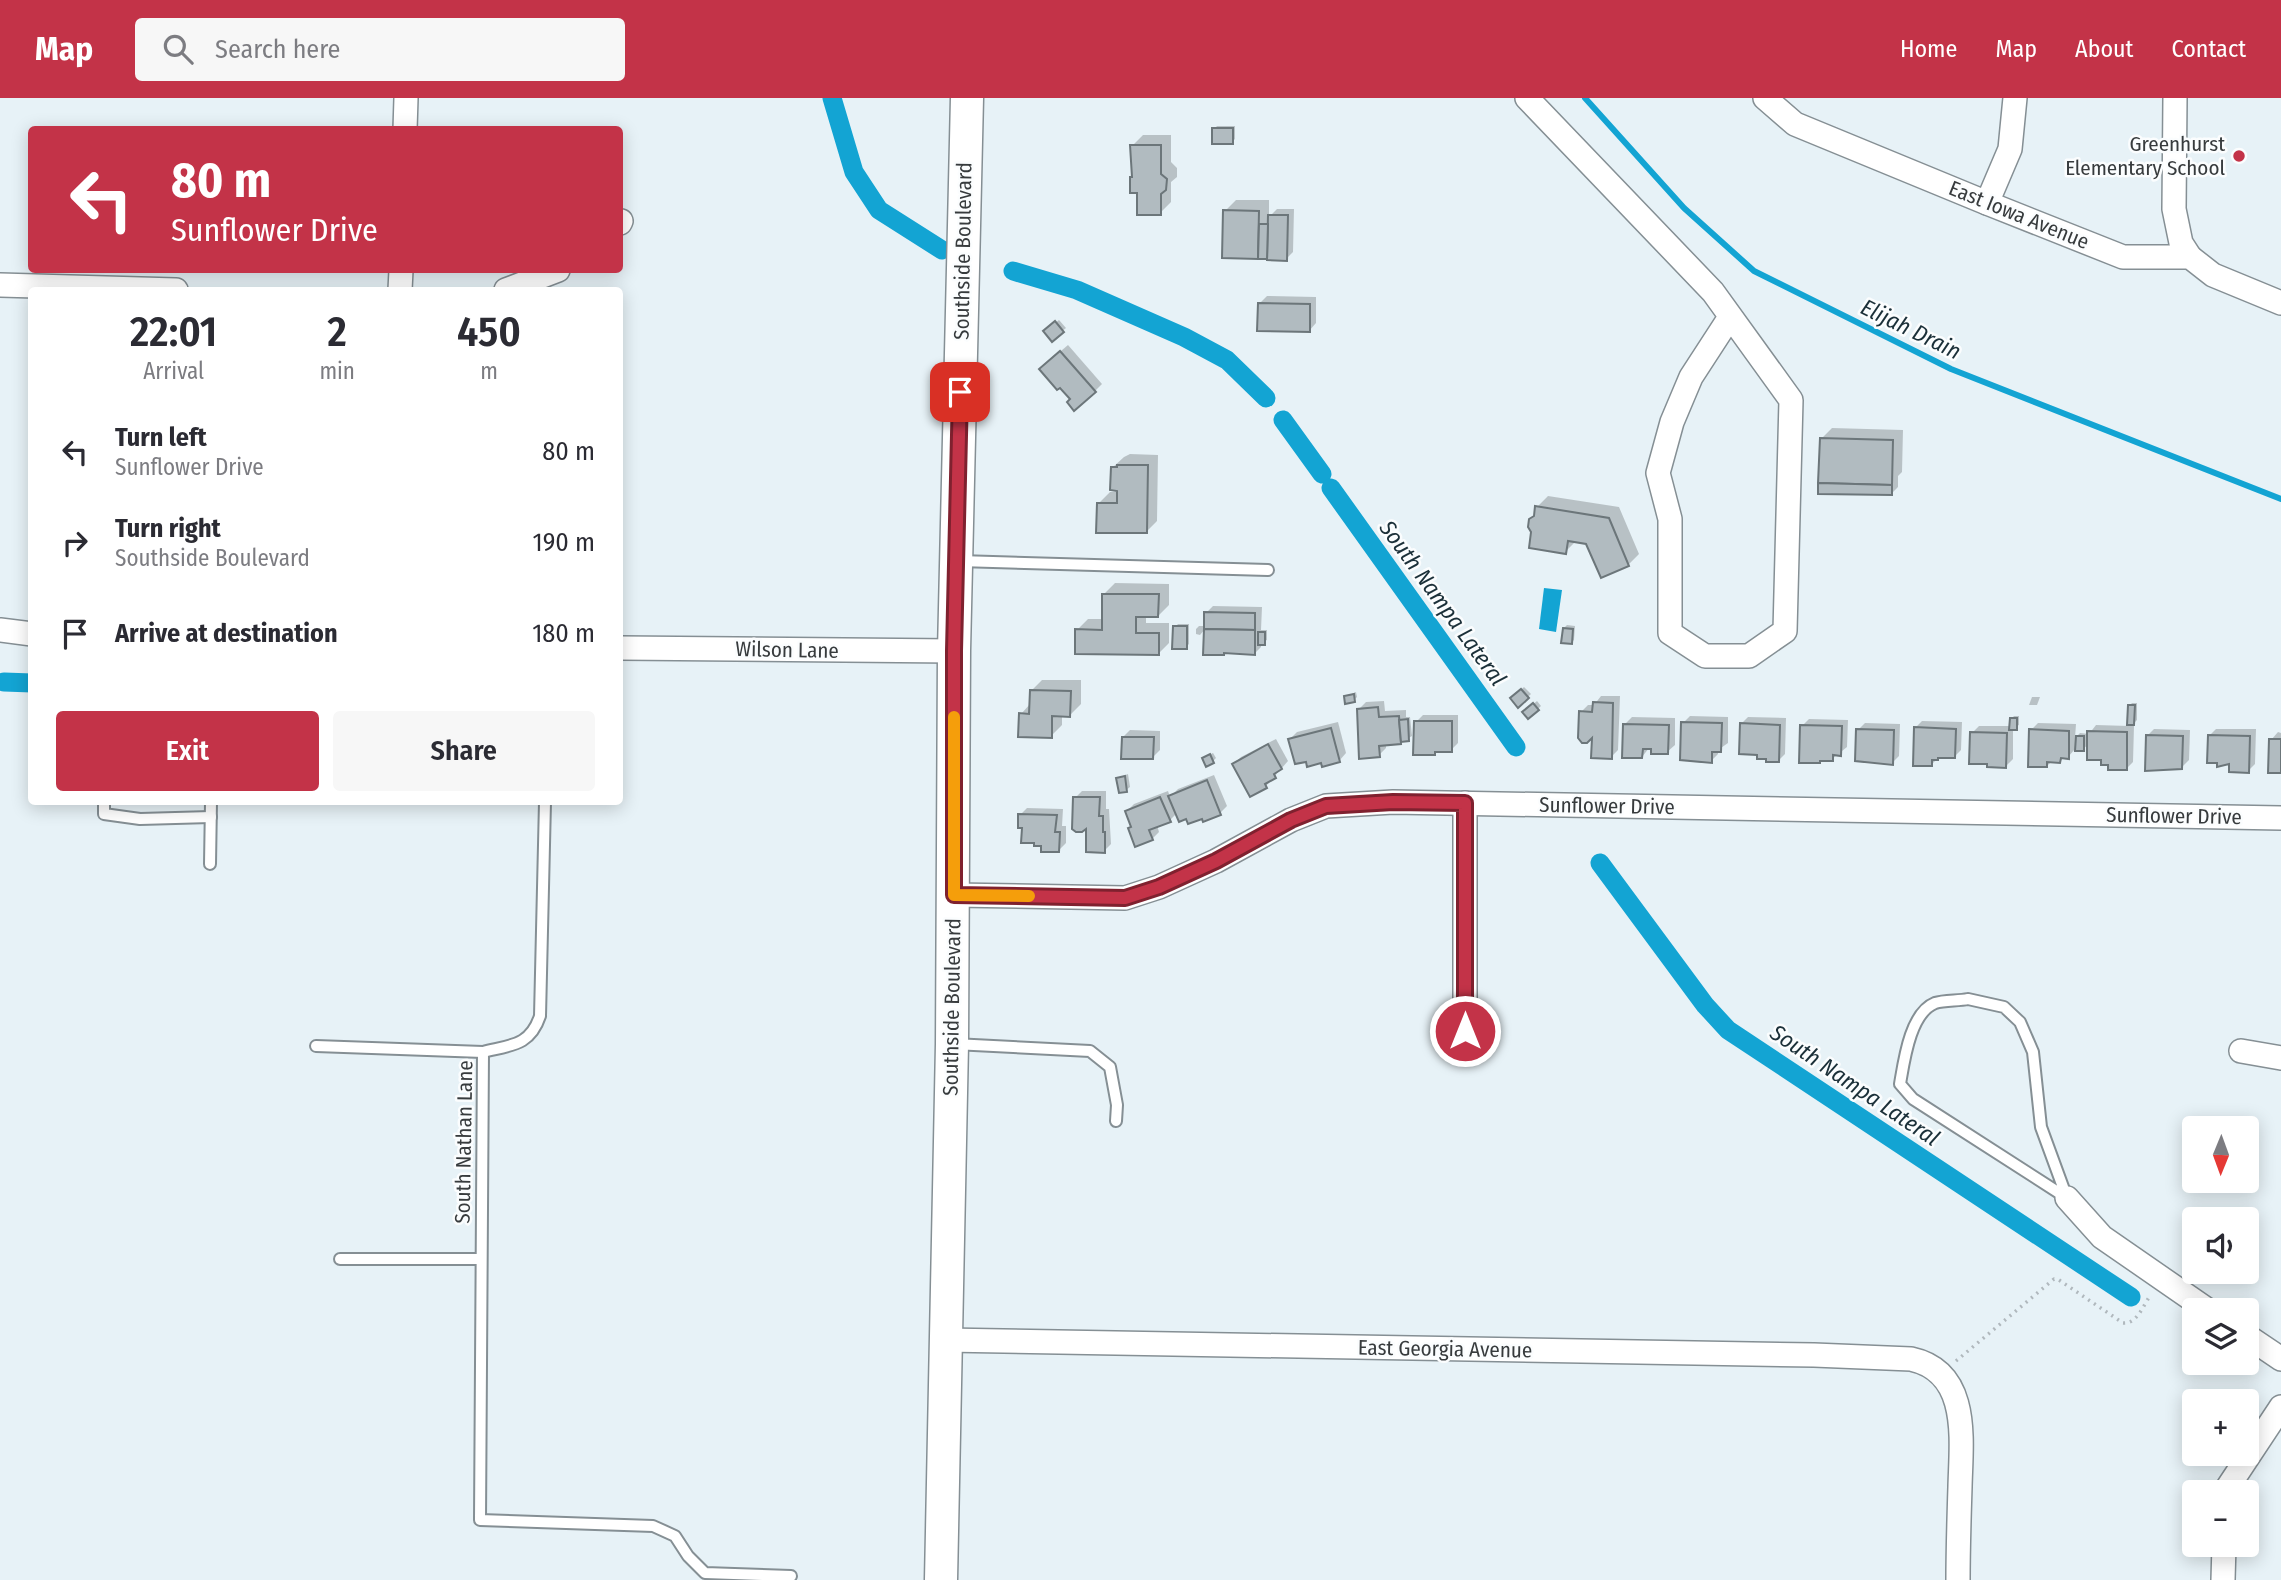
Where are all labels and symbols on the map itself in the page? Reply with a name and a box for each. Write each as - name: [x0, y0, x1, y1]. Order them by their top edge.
- place label: Greenhurst Elementary School: [2065, 131, 2225, 181]
- marker: Greenhurst Elementary School: [2231, 148, 2247, 164]
- street label: Southside Boulevard: [948, 162, 978, 340]
- street label: East Iowa Avenue: [1945, 175, 2093, 255]
- water label: Elijah Drain: [1856, 293, 1966, 365]
- pin: [930, 362, 990, 422]
- water label: South Nampa Lateral: [1373, 514, 1512, 691]
- street label: Wilson Lane: [735, 636, 839, 664]
- street label: Sunflower Drive: [1539, 792, 1675, 820]
- street label: Sunflower Drive: [2106, 802, 2242, 830]
- street label: Southside Boulevard: [937, 918, 967, 1096]
- position arrow: [1428, 994, 1502, 1068]
- water label: South Nampa Lateral: [1764, 1018, 1945, 1152]
- street label: South Nathan Lane: [450, 1060, 478, 1224]
- north arrow: [2182, 1116, 2259, 1194]
- street label: East Georgia Avenue: [1358, 1334, 1532, 1364]

